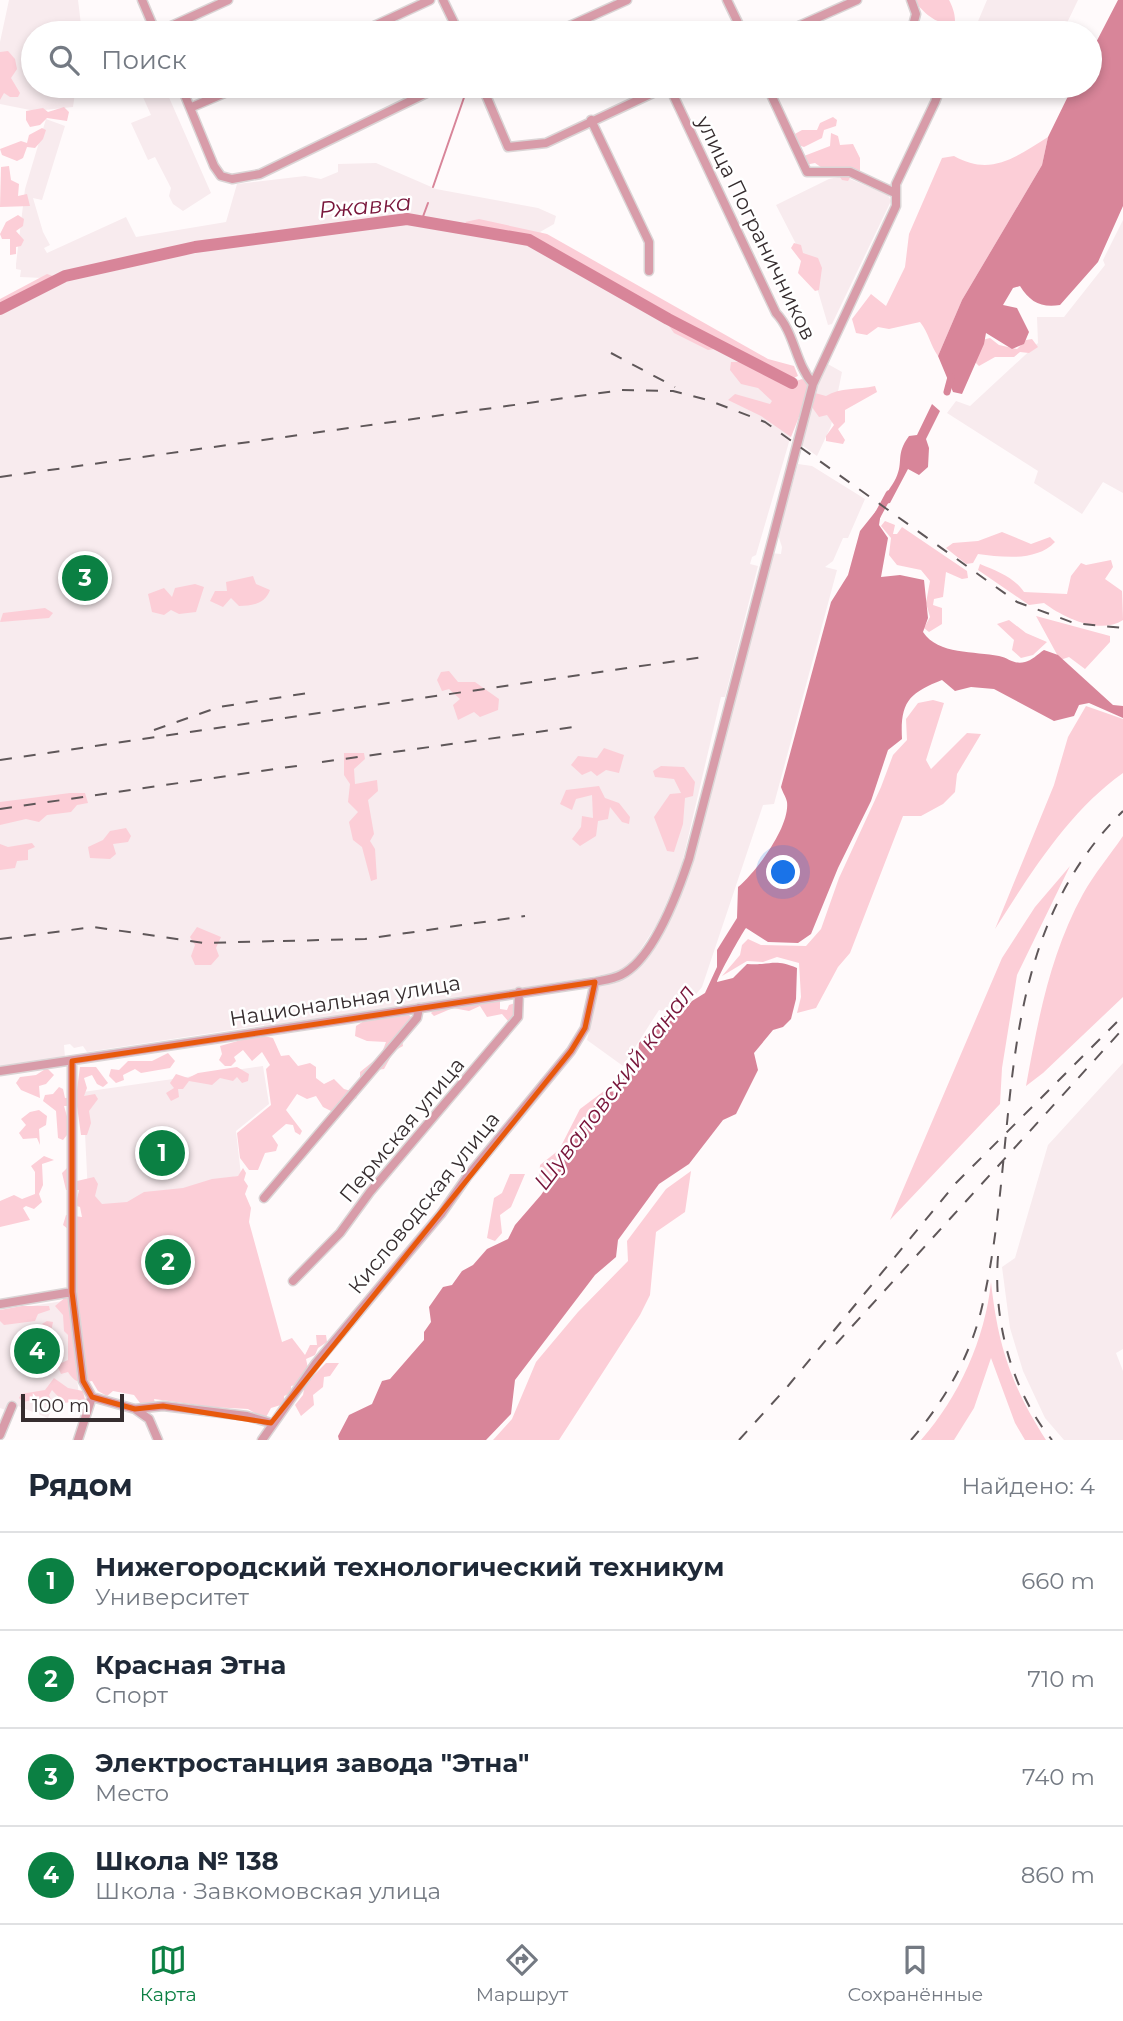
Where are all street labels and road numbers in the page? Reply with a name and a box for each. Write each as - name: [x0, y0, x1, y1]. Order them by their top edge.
- street label: улица Пограничников: [691, 111, 822, 344]
- street label: Национальная улица: [228, 970, 462, 1031]
- street label: Пермская улица: [334, 1052, 469, 1207]
- street label: Кисловодская улица: [343, 1107, 505, 1299]

